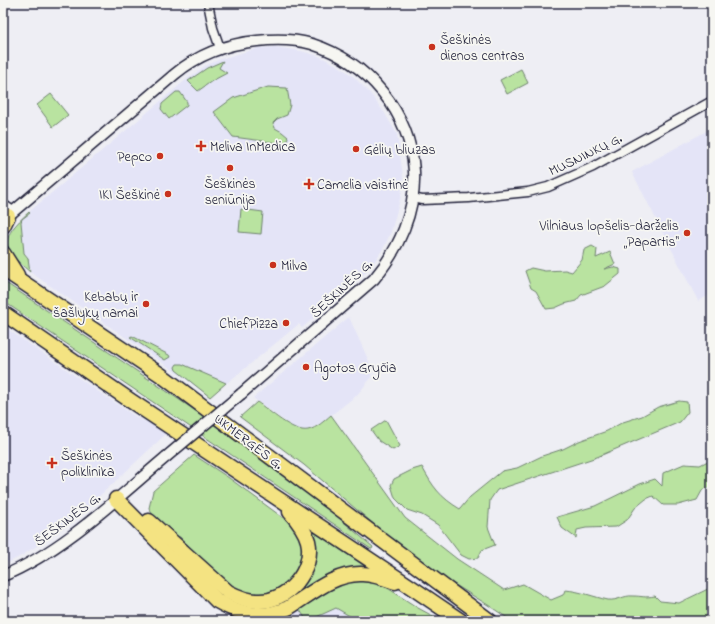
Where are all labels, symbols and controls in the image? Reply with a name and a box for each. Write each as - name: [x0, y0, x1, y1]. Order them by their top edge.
- place label: Šeškinės dienos centras: [440, 30, 525, 67]
- marker: Šeškinės dienos centras: [427, 42, 437, 52]
- street label: MUSNINKŲ G.: [545, 128, 626, 182]
- place label: Meliva InMedica: [210, 137, 295, 158]
- marker: Meliva InMedica: [195, 140, 207, 152]
- place label: Gėlių bliuzas: [364, 140, 436, 161]
- marker: Gėlių bliuzas: [351, 144, 361, 154]
- place label: Pepco: [117, 147, 152, 168]
- marker: Pepco: [155, 151, 165, 161]
- marker: Šeškinės seniūnija: [225, 163, 235, 173]
- place label: Šeškinės seniūnija: [204, 174, 256, 211]
- place label: Camelia vaistinė: [317, 175, 409, 196]
- marker: Camelia vaistinė: [304, 179, 314, 189]
- place label: IKI Šeškinė: [99, 185, 161, 206]
- marker: IKI Šeškinė: [163, 189, 173, 199]
- place label: Vilniaus lopšelis-darželis „Papartis“: [538, 216, 680, 253]
- marker: Vilniaus lopšelis-darželis „Papartis“: [682, 228, 692, 238]
- street label: ŠEŠKINĖS G.: [306, 255, 378, 324]
- place label: Milva: [281, 256, 307, 277]
- marker: Milva: [268, 260, 278, 270]
- place label: Kebabų ir šašlykų namai: [53, 287, 139, 325]
- marker: Kebabų ir šašlykų namai: [141, 299, 151, 309]
- place label: ChiefPizza: [219, 314, 278, 335]
- marker: ChiefPizza: [281, 318, 291, 328]
- place label: Agotos Gryčia: [314, 358, 396, 380]
- marker: Agotos Gryčia: [301, 362, 311, 372]
- street label: UKMERGĖS G.: [209, 409, 287, 475]
- place label: Šeškinės poliklinika: [61, 446, 114, 483]
- marker: Šeškinės poliklinika: [46, 457, 58, 469]
- street label: ŠEŠKINĖS G.: [30, 488, 106, 552]

